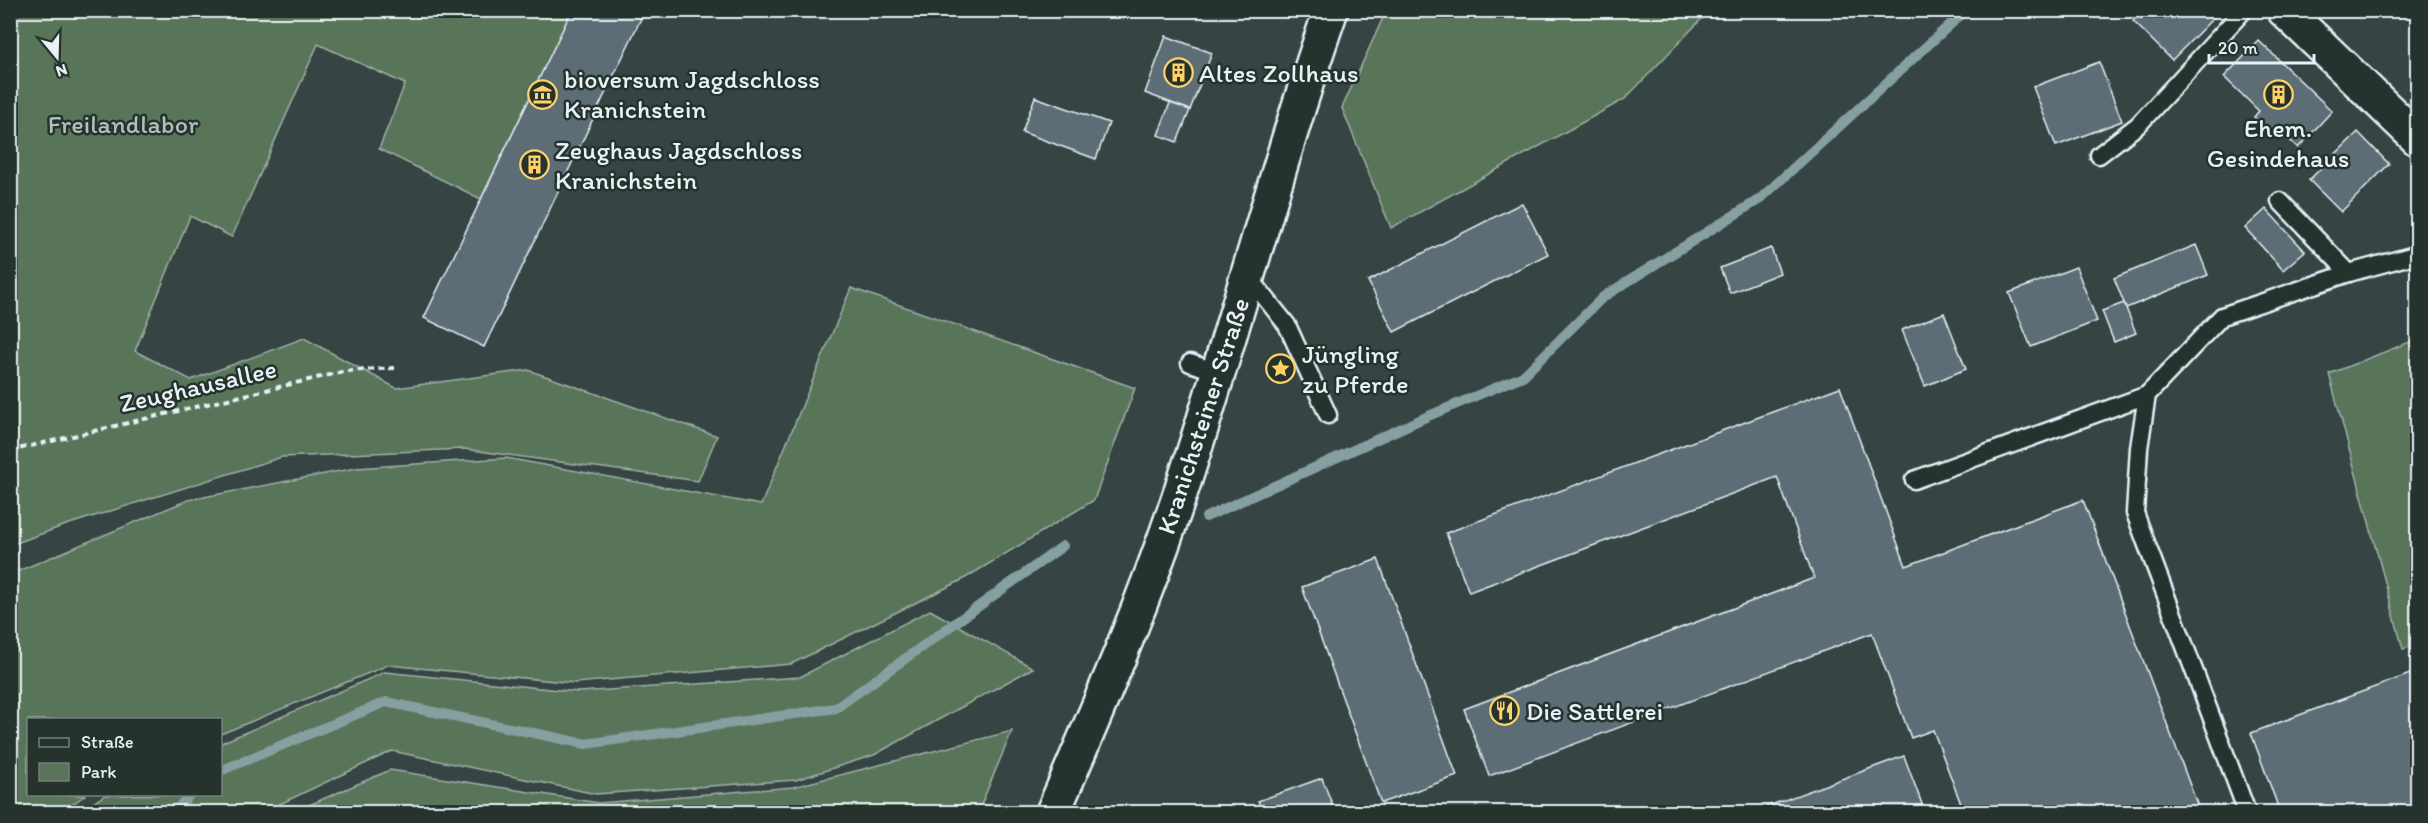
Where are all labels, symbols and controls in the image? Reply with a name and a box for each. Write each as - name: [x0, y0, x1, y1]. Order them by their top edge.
- north arrow: [27, 27, 87, 87]
- scale bar: [2209, 27, 2314, 65]
- text: 20 m: [2218, 37, 2258, 59]
- building icon: Altes Zollhaus: [1162, 57, 1194, 89]
- place label: Altes Zollhaus: [1199, 57, 1359, 89]
- text: N: [54, 60, 70, 81]
- place label: bioversum Jagdschloss Kranichstein: [564, 63, 820, 125]
- museum icon: bioversum Jagdschloss Kranichstein: [527, 78, 559, 110]
- building icon: Ehem. Gesindehaus: [2262, 78, 2294, 110]
- park label: Freilandlabor: [48, 108, 199, 140]
- place label: Ehem. Gesindehaus: [2207, 112, 2349, 174]
- place label: Zeughaus Jagdschloss Kranichstein: [555, 134, 802, 196]
- building icon: Zeughaus Jagdschloss Kranichstein: [518, 149, 550, 181]
- street label: Kranichsteiner Straße: [1150, 294, 1256, 538]
- place label: Jüngling zu Pferde: [1302, 338, 1409, 400]
- street label: Zeughausallee: [116, 352, 280, 420]
- place icon: Jüngling zu Pferde: [1265, 353, 1297, 385]
- restaurant icon: Die Sattlerei: [1489, 695, 1521, 727]
- place label: Die Sattlerei: [1526, 695, 1663, 727]
- legend: [27, 718, 222, 796]
- text: Straße: [81, 731, 134, 753]
- text: Park: [81, 761, 116, 783]

